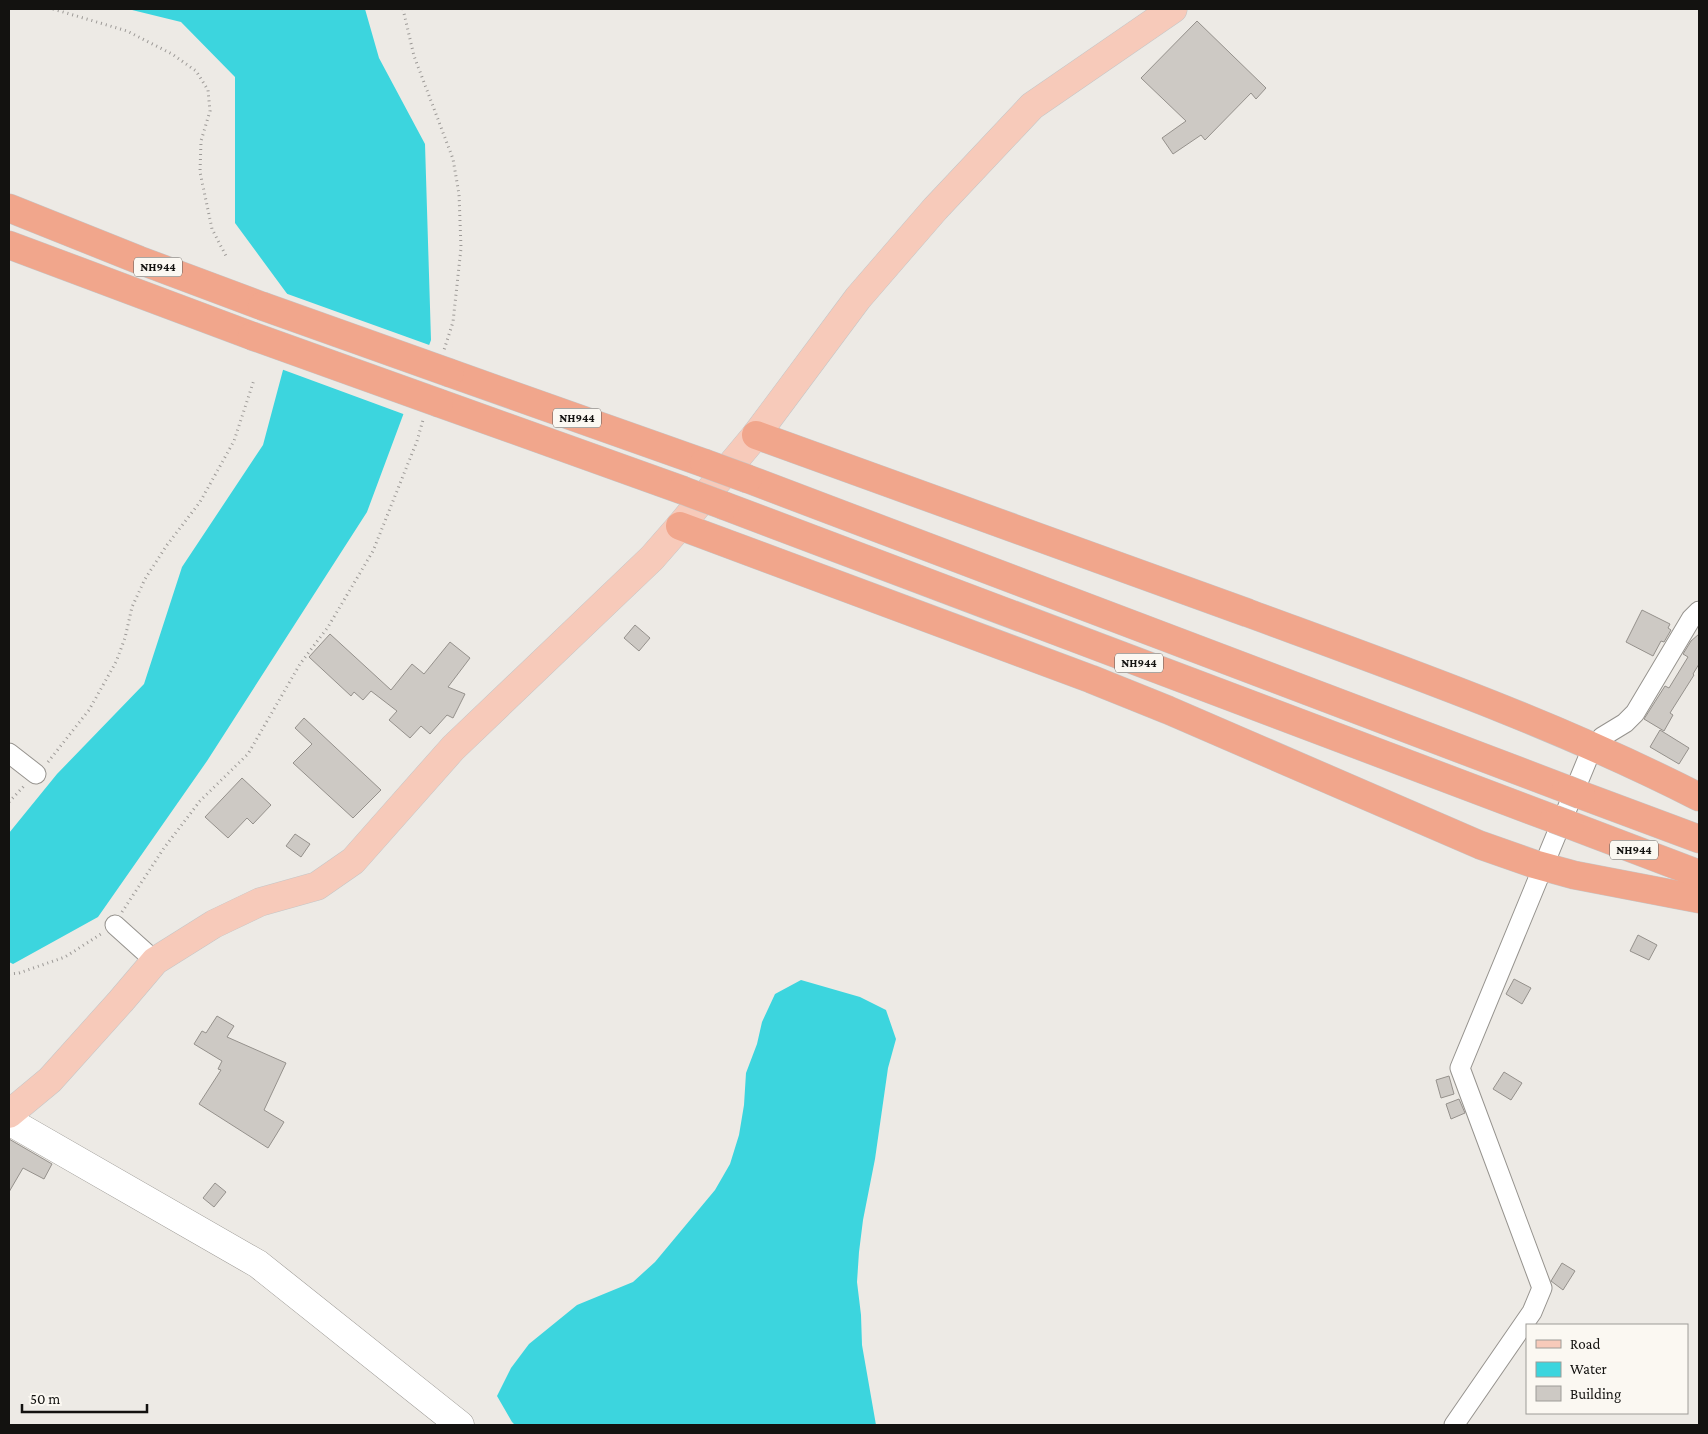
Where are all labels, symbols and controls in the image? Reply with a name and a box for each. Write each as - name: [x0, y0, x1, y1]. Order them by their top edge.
- road number: NH944: [134, 258, 182, 276]
- road number: NH944: [553, 408, 601, 428]
- road number: NH944: [1115, 654, 1163, 672]
- road number: NH944: [1610, 840, 1658, 860]
- legend: [1526, 1324, 1688, 1414]
- text: Road: [1570, 1336, 1601, 1352]
- text: Water: [1570, 1361, 1607, 1377]
- scale bar: [22, 1382, 148, 1414]
- text: Building: [1570, 1386, 1621, 1403]
- text: 50 m: [30, 1391, 60, 1407]

